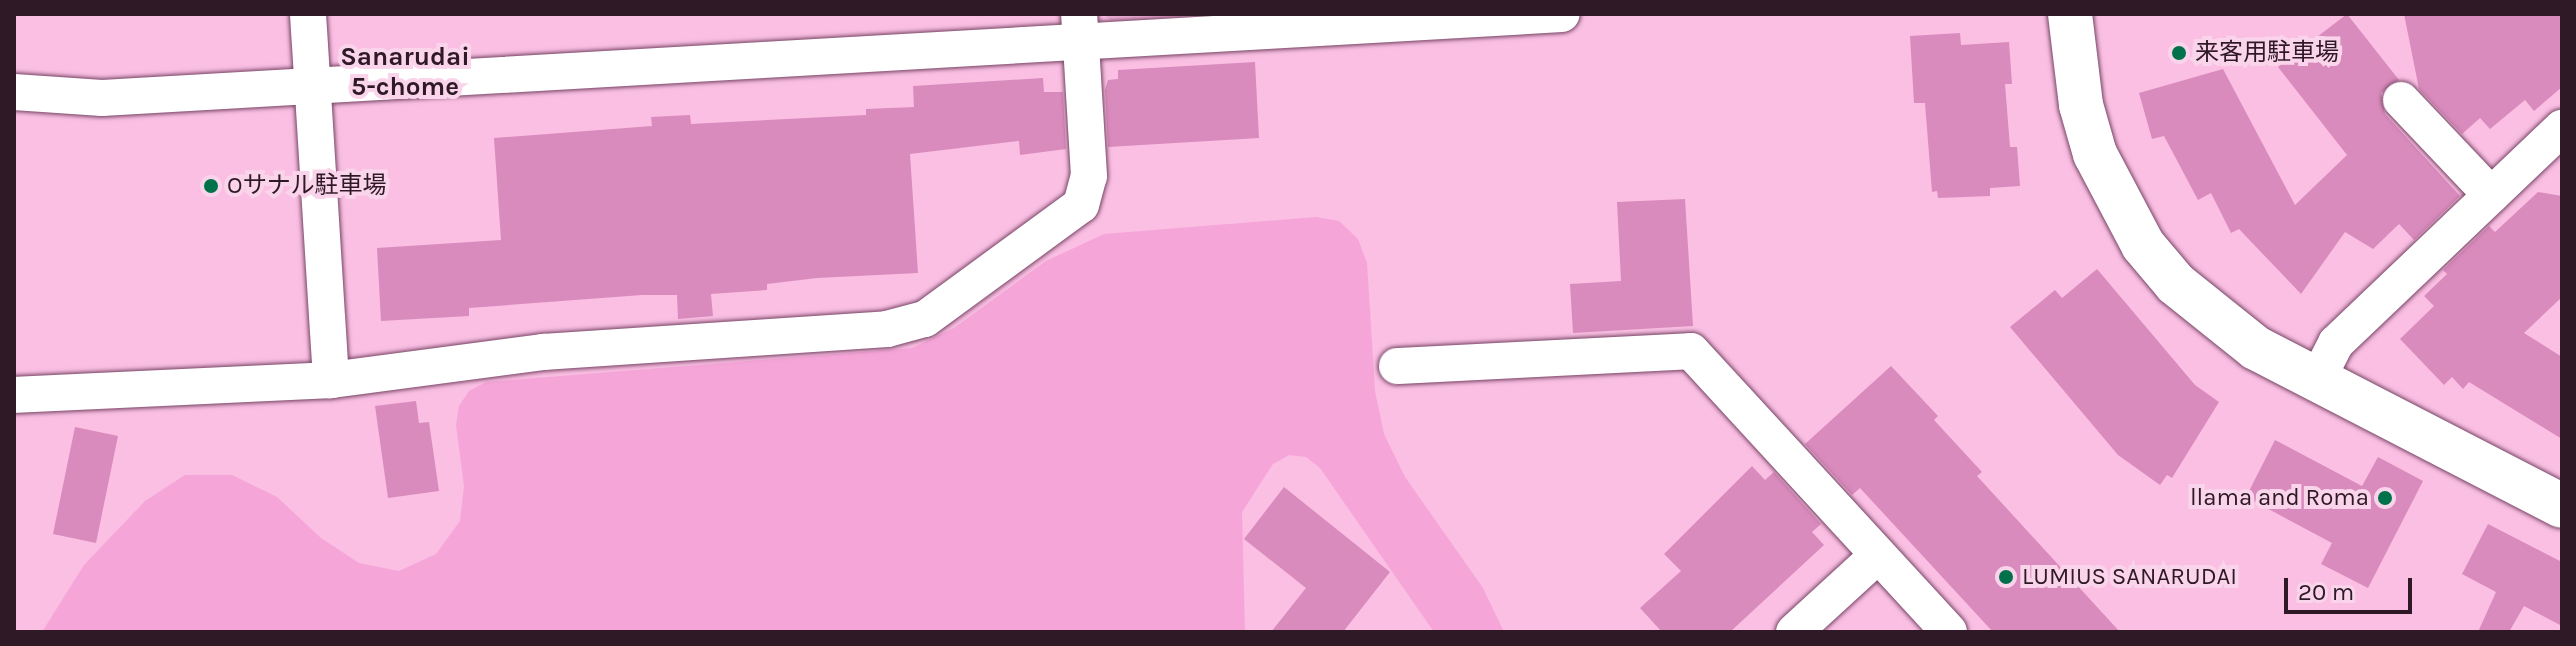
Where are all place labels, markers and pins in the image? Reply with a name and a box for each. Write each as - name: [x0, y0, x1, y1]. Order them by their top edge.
- place label: 来客用駐車場: [2195, 39, 2339, 67]
- marker: 来客用駐車場: [2170, 44, 2188, 62]
- place label: Oサナル駐車場: [227, 172, 386, 200]
- marker: Oサナル駐車場: [202, 177, 220, 195]
- place label: llama and Roma: [2190, 484, 2369, 512]
- marker: llama and Roma: [2376, 489, 2394, 507]
- place label: LUMIUS SANARUDAI: [2022, 563, 2237, 591]
- marker: LUMIUS SANARUDAI: [1997, 568, 2015, 586]

